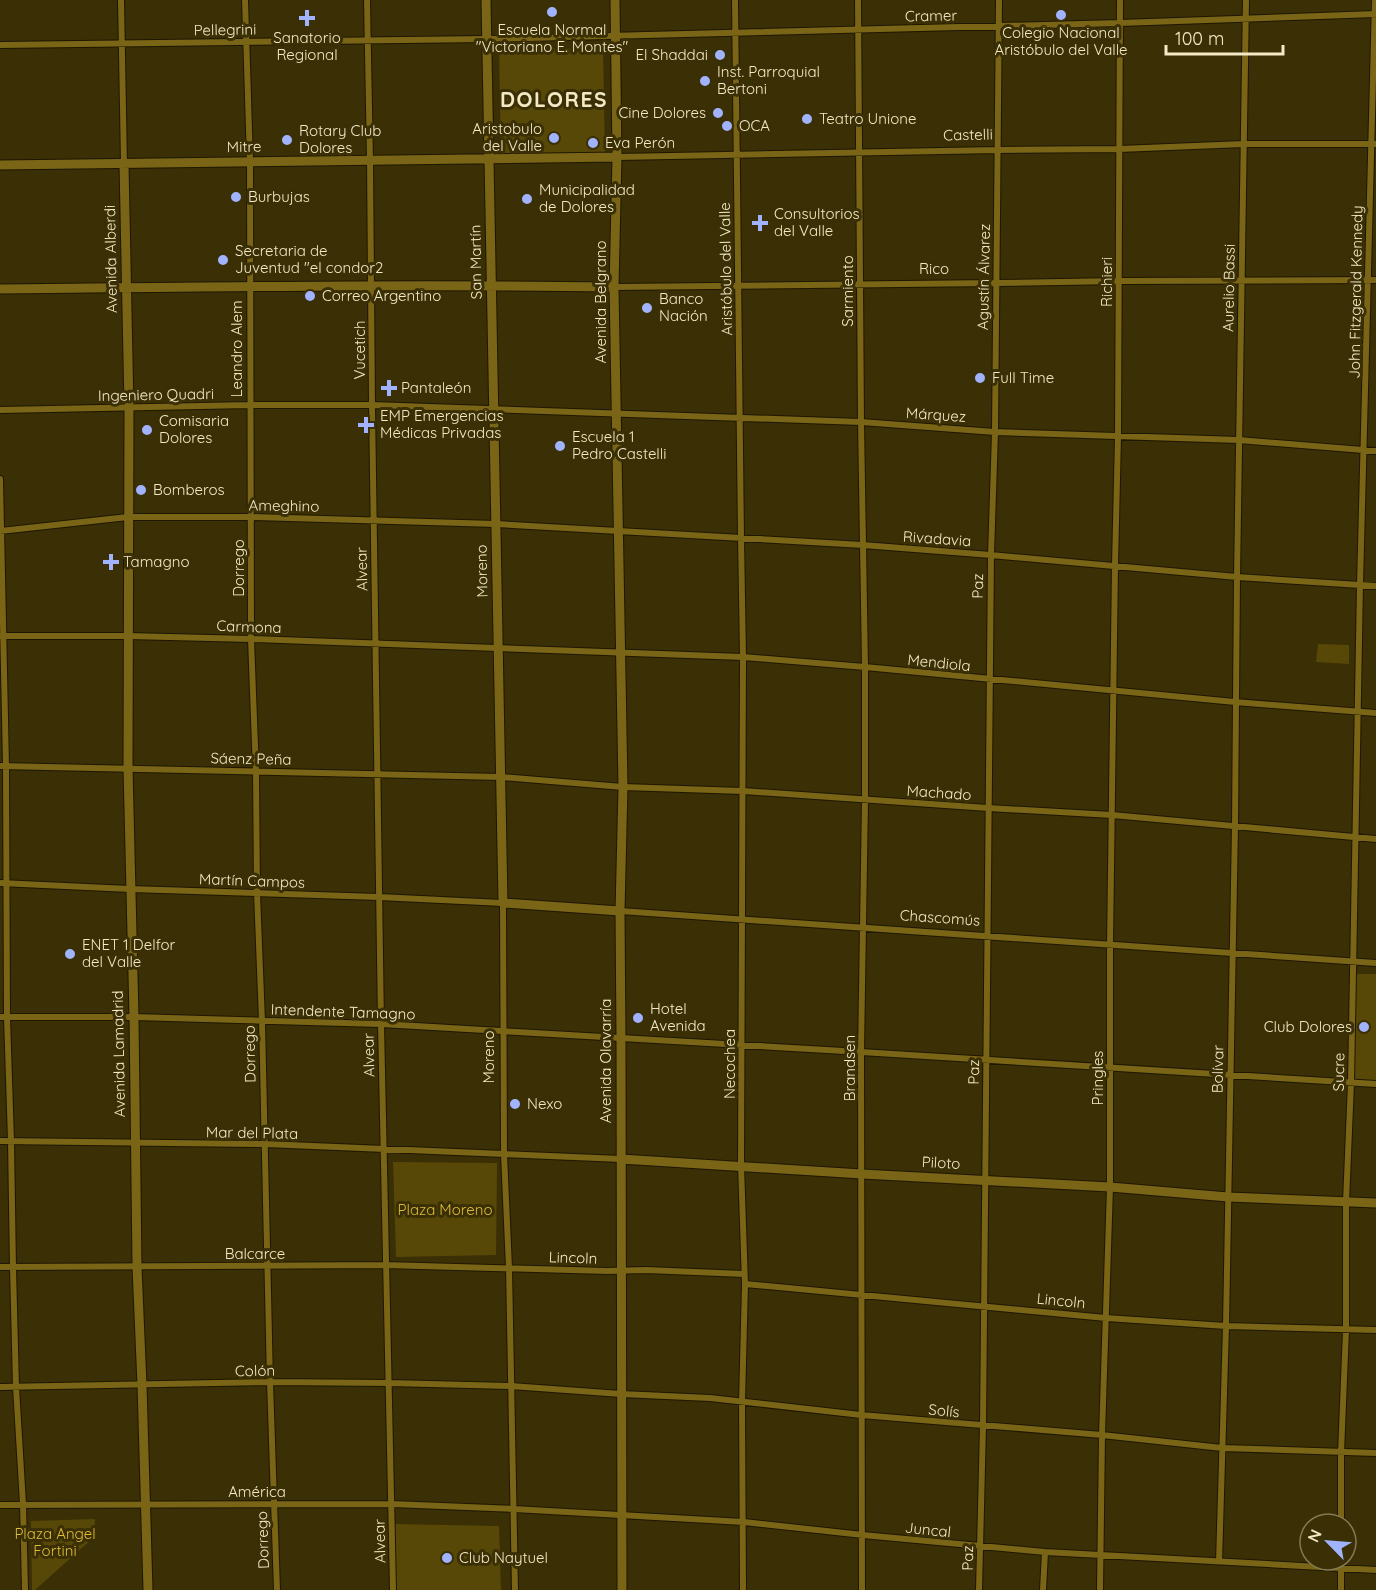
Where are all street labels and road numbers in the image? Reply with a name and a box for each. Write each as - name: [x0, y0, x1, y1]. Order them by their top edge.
- street label: Cramer: [905, 6, 958, 25]
- street label: Pellegrini: [194, 19, 256, 40]
- street label: Castelli: [943, 125, 993, 144]
- street label: Mitre: [227, 137, 261, 156]
- street label: Aristóbulo del Valle: [715, 202, 736, 336]
- street label: Avenida Alberdi: [100, 205, 121, 313]
- street label: John Fitzgerald Kennedy: [1344, 205, 1367, 379]
- street label: Agustín Álvarez: [973, 224, 994, 330]
- street label: San Martín: [465, 225, 486, 299]
- street label: Avenida Belgrano: [591, 240, 610, 364]
- street label: Aurelio Bassi: [1218, 244, 1239, 332]
- street label: Sarmiento: [838, 255, 857, 327]
- street label: Richieri: [1097, 257, 1116, 307]
- street label: Rico: [919, 259, 949, 278]
- street label: Leandro Alem: [227, 300, 246, 398]
- street label: Vucetich: [350, 320, 369, 380]
- street label: Ingeniero Quadri: [98, 384, 214, 405]
- street label: Márquez: [905, 403, 967, 426]
- street label: Ameghino: [249, 495, 319, 516]
- street label: Rivadavia: [902, 527, 972, 550]
- street label: Dorrego: [229, 539, 248, 597]
- street label: Moreno: [472, 544, 491, 598]
- street label: Alvear: [352, 547, 371, 591]
- street label: Paz: [968, 573, 987, 599]
- street label: Carmona: [216, 616, 282, 637]
- street label: Mendiola: [907, 650, 972, 675]
- street label: Sáenz Peña: [210, 748, 292, 769]
- street label: Machado: [906, 781, 972, 804]
- street label: Martín Campos: [199, 869, 305, 892]
- street label: Chascomús: [899, 905, 981, 930]
- street label: Avenida Lamadrid: [108, 990, 129, 1118]
- street label: Intendente Tamagno: [270, 999, 416, 1024]
- street label: Avenida Olavarría: [596, 999, 615, 1123]
- street label: Dorrego: [239, 1025, 260, 1083]
- street label: Necochea: [720, 1029, 739, 1099]
- street label: Moreno: [479, 1030, 498, 1084]
- street label: Alvear: [359, 1033, 378, 1077]
- street label: Brandsen: [840, 1035, 859, 1101]
- street label: Bolívar: [1208, 1044, 1227, 1093]
- street label: Pringles: [1088, 1051, 1107, 1105]
- street label: Sucre: [1329, 1053, 1348, 1091]
- street label: Paz: [964, 1059, 983, 1085]
- street label: Mar del Plata: [206, 1122, 298, 1143]
- street label: Piloto: [921, 1152, 961, 1173]
- street label: Balcarce: [225, 1244, 285, 1263]
- street label: Lincoln: [548, 1247, 598, 1268]
- street label: Lincoln: [1036, 1289, 1086, 1313]
- street label: Colón: [235, 1361, 275, 1380]
- street label: Solís: [928, 1400, 960, 1421]
- street label: América: [228, 1482, 286, 1501]
- street label: Dorrego: [252, 1511, 273, 1569]
- street label: Juncal: [904, 1518, 952, 1541]
- street label: Alvear: [370, 1519, 389, 1563]
- street label: Paz: [958, 1545, 977, 1571]

